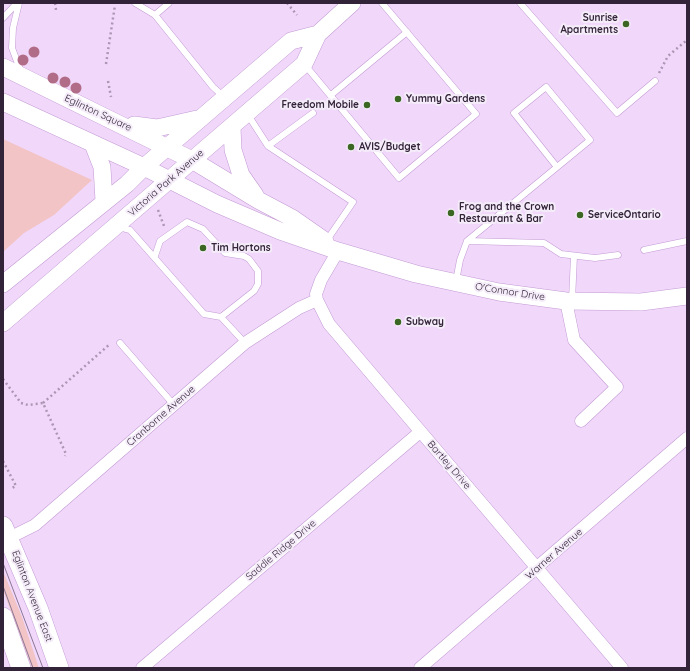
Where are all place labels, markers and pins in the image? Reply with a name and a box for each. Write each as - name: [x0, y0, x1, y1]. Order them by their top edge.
- place label: Sunrise Apartments: [560, 12, 618, 36]
- marker: Sunrise Apartments: [621, 19, 631, 29]
- place label: Yummy Gardens: [406, 93, 485, 105]
- marker: Yummy Gardens: [393, 94, 403, 104]
- place label: Freedom Mobile: [281, 99, 359, 111]
- marker: Freedom Mobile: [362, 100, 372, 110]
- place label: AVIS/Budget: [359, 141, 421, 153]
- marker: AVIS/Budget: [346, 142, 356, 152]
- place label: Frog and the Crown Restaurant & Bar: [459, 201, 554, 224]
- marker: Frog and the Crown Restaurant & Bar: [446, 208, 456, 218]
- place label: ServiceOntario: [588, 209, 661, 221]
- marker: ServiceOntario: [575, 210, 585, 220]
- place label: Tim Hortons: [211, 242, 270, 254]
- marker: Tim Hortons: [198, 243, 208, 253]
- place label: Subway: [406, 316, 444, 328]
- marker: Subway: [393, 317, 403, 327]

